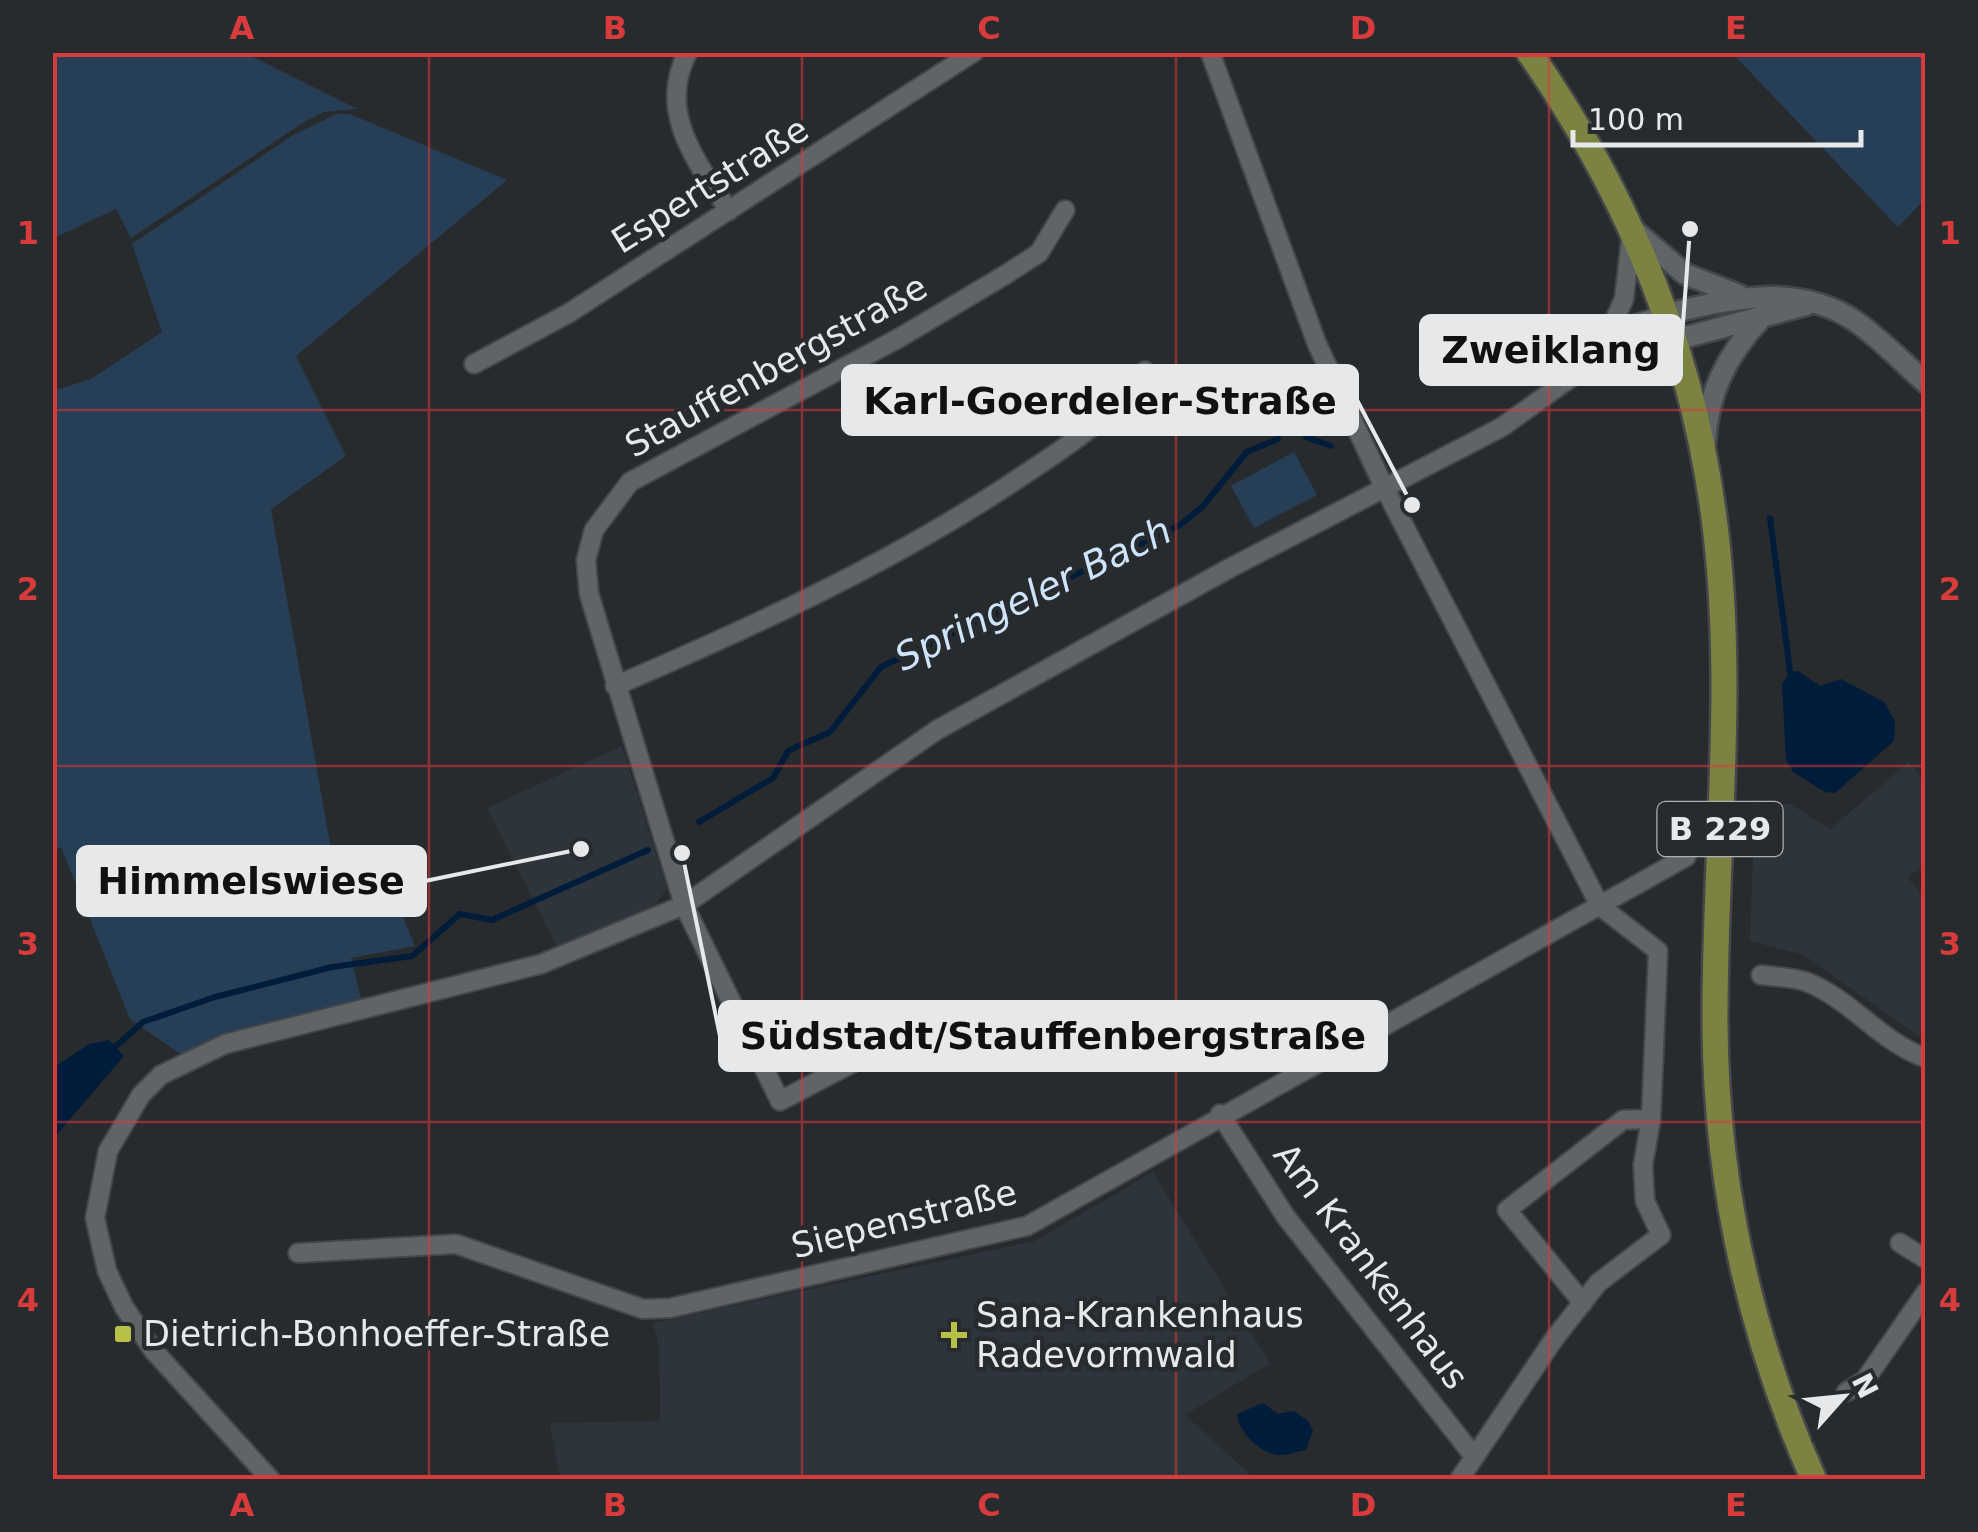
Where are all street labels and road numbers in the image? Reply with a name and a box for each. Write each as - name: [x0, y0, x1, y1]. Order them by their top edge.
- street label: Espertstraße: [605, 109, 815, 261]
- street label: Stauffenbergstraße: [618, 266, 934, 466]
- road number: B 229: [1658, 802, 1782, 856]
- street label: Am Krankenhaus: [1266, 1135, 1476, 1397]
- street label: Siepenstraße: [787, 1172, 1021, 1266]

